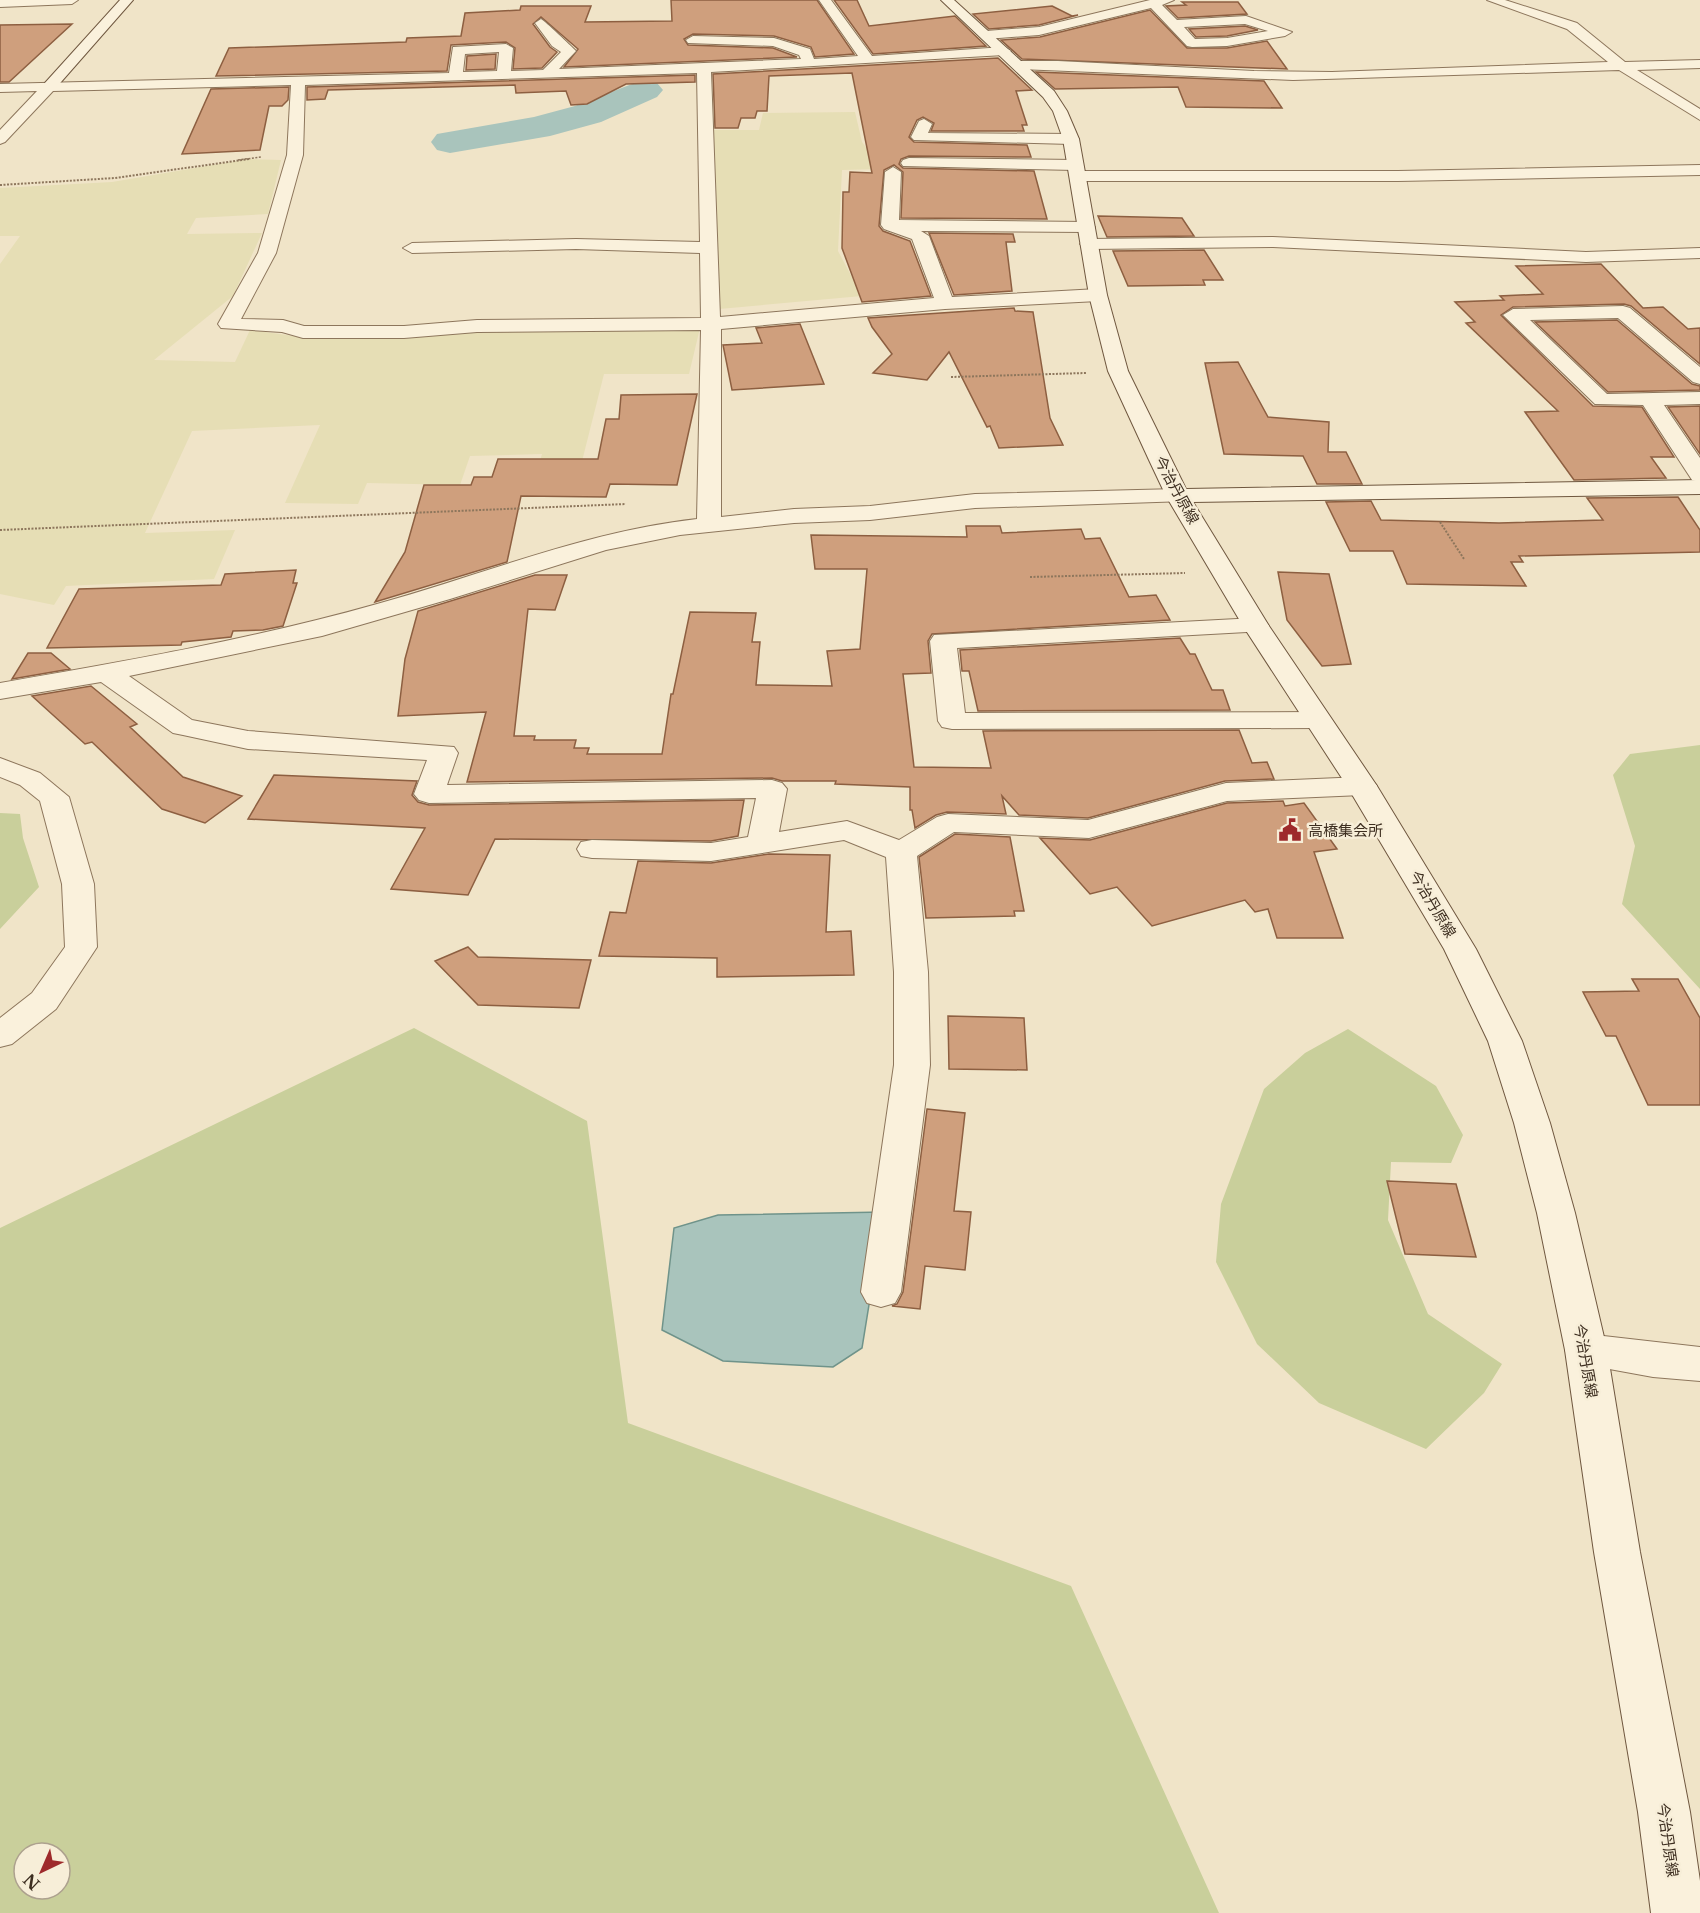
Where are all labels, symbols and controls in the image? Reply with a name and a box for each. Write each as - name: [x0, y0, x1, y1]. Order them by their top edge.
- street label: 今治丹原線: [1151, 453, 1203, 527]
- public building icon: 高橋集会所: [1277, 817, 1303, 843]
- place label: 高橋集会所: [1308, 821, 1383, 840]
- street label: 今治丹原線: [1406, 867, 1460, 941]
- street label: 今治丹原線: [1570, 1322, 1602, 1400]
- street label: 今治丹原線: [1653, 1802, 1683, 1878]
- north arrow: [12, 1841, 72, 1901]
- text: N: [19, 1869, 44, 1894]

